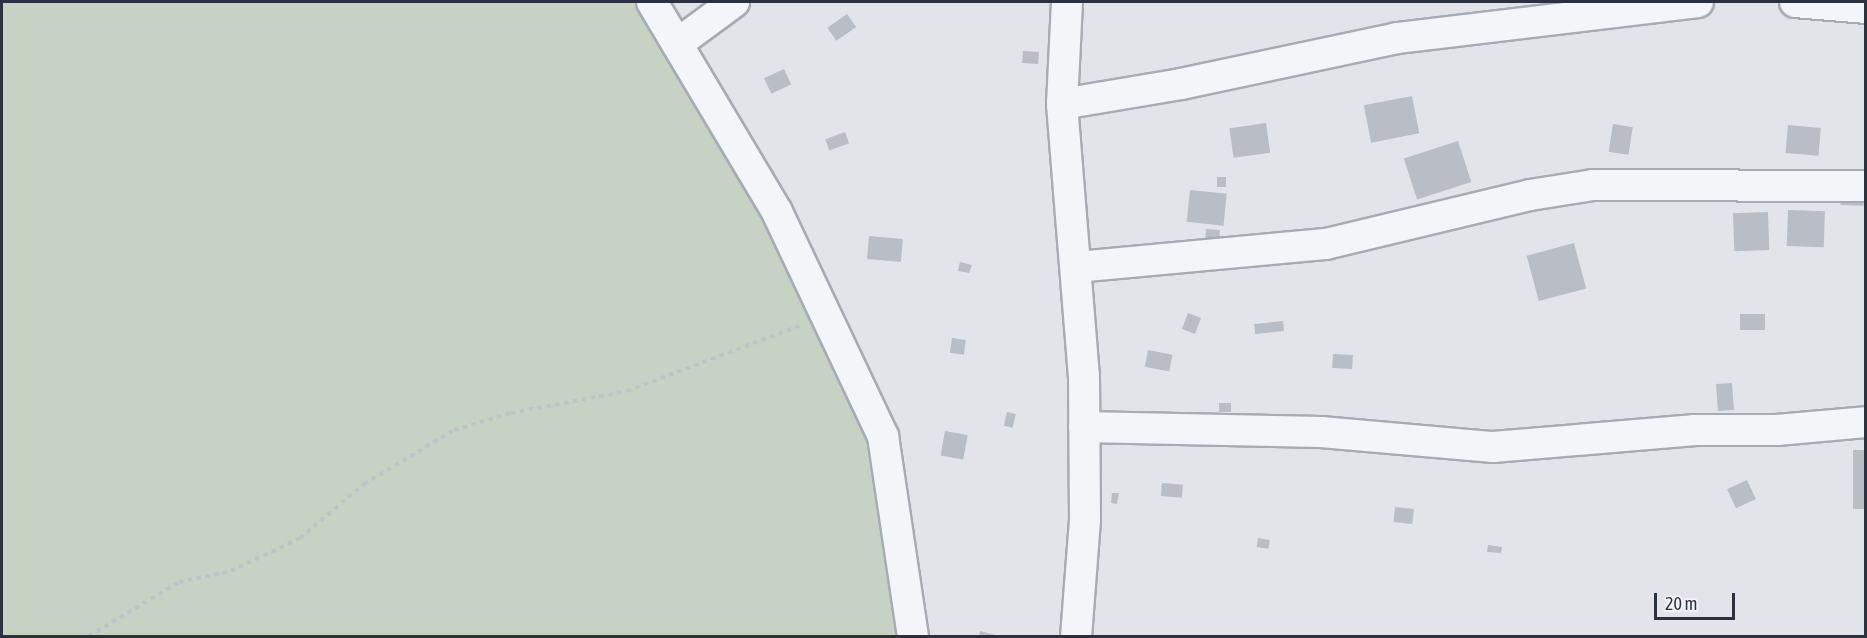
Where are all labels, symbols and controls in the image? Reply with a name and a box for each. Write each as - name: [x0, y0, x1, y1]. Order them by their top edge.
- scale bar: [1657, 581, 1738, 619]
- text: 20 m: [1665, 593, 1697, 614]

